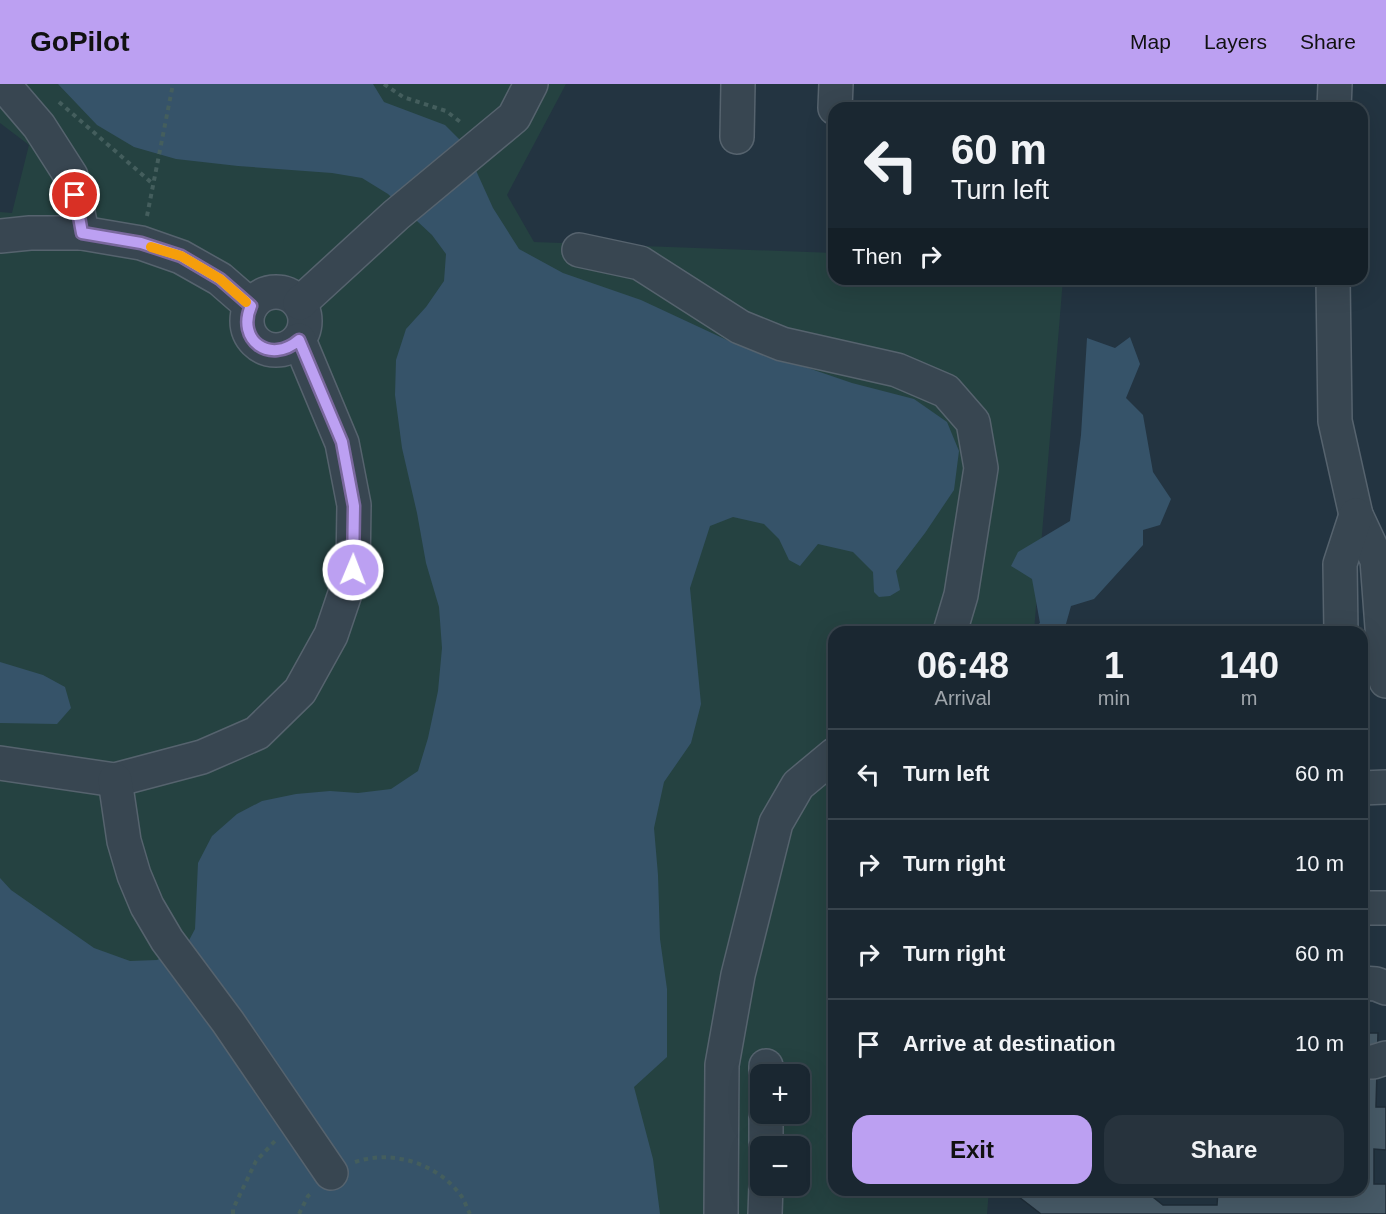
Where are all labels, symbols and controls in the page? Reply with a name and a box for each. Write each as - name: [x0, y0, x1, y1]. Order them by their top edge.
- text: GoPilot: [30, 26, 130, 57]
- text: Map: [1130, 30, 1171, 53]
- text: Layers: [1204, 30, 1267, 53]
- text: Share: [1300, 30, 1356, 53]
- icon: left: [852, 126, 930, 204]
- text: 60 m: [951, 126, 1047, 173]
- pin: [49, 169, 100, 220]
- text: Turn left: [951, 175, 1049, 205]
- icon: arrive: [58, 178, 91, 211]
- icon: right: [914, 240, 947, 273]
- text: Then: [852, 244, 902, 269]
- position arrow: [321, 538, 385, 602]
- text: 06:48: [917, 645, 1009, 686]
- text: 1: [1104, 645, 1124, 686]
- text: 140: [1219, 645, 1279, 686]
- text: Arrival: [935, 687, 991, 709]
- text: min: [1098, 687, 1130, 709]
- text: m: [1241, 687, 1257, 709]
- icon: left: [852, 758, 885, 791]
- text: Turn left: [903, 761, 989, 786]
- text: 60 m: [1295, 761, 1344, 786]
- icon: right: [852, 848, 885, 881]
- text: Turn right: [903, 851, 1005, 876]
- text: 10 m: [1295, 851, 1344, 876]
- icon: right: [852, 938, 885, 971]
- text: Turn right: [903, 941, 1005, 966]
- text: 60 m: [1295, 941, 1344, 966]
- icon: arrive: [852, 1028, 885, 1061]
- text: Arrive at destination: [903, 1031, 1116, 1056]
- text: 10 m: [1295, 1031, 1344, 1056]
- map controls: [750, 1064, 810, 1196]
- button: +: [750, 1064, 810, 1124]
- button: Exit: [852, 1115, 1092, 1184]
- button: Share: [1104, 1115, 1344, 1184]
- button: −: [750, 1136, 810, 1196]

